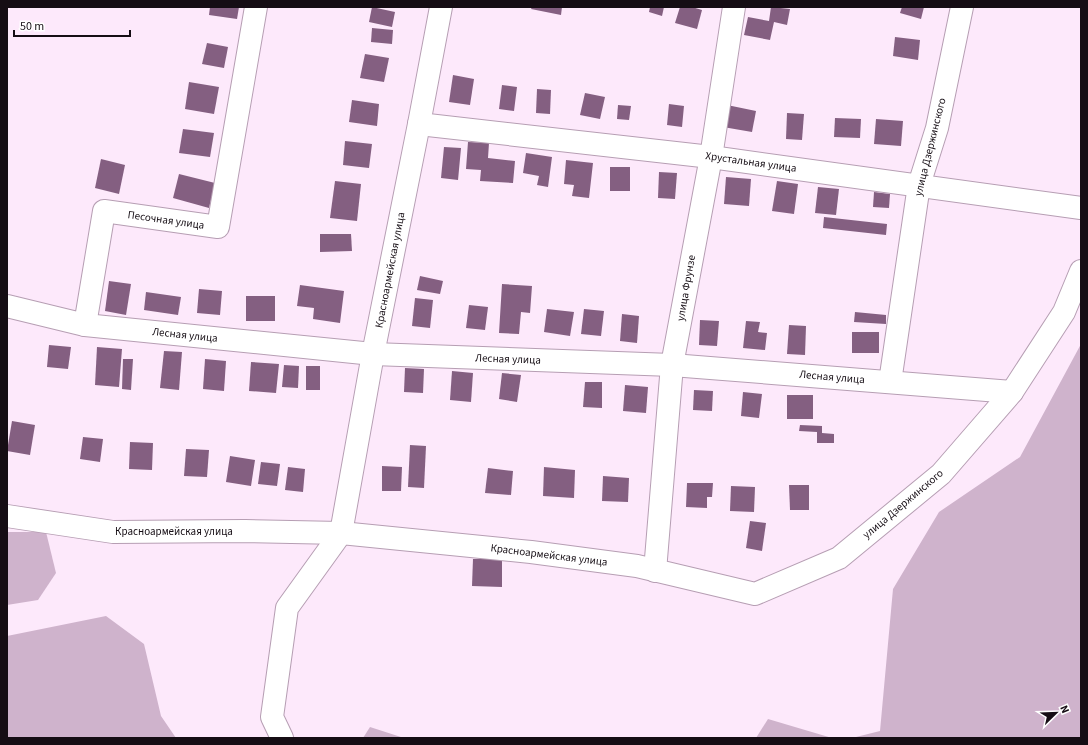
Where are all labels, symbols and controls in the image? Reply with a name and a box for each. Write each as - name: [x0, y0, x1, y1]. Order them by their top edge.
- scale bar: [14, 12, 130, 38]
- text: 50 m: [20, 18, 44, 35]
- street label: улица Дзержинского: [911, 96, 949, 198]
- street label: Хрустальная улица: [705, 148, 797, 176]
- street label: Песочная улица: [127, 207, 205, 233]
- street label: Красноармейская улица: [371, 211, 409, 329]
- street label: улица Фрунзе: [673, 253, 699, 322]
- street label: Лесная улица: [151, 324, 219, 346]
- street label: Лесная улица: [475, 350, 541, 368]
- street label: Лесная улица: [799, 367, 865, 387]
- street label: улица Дзержинского: [860, 466, 946, 542]
- street label: Красноармейская улица: [115, 524, 233, 539]
- street label: Красноармейская улица: [490, 540, 608, 570]
- north arrow: [1036, 693, 1076, 733]
- text: N: [1056, 703, 1073, 716]

